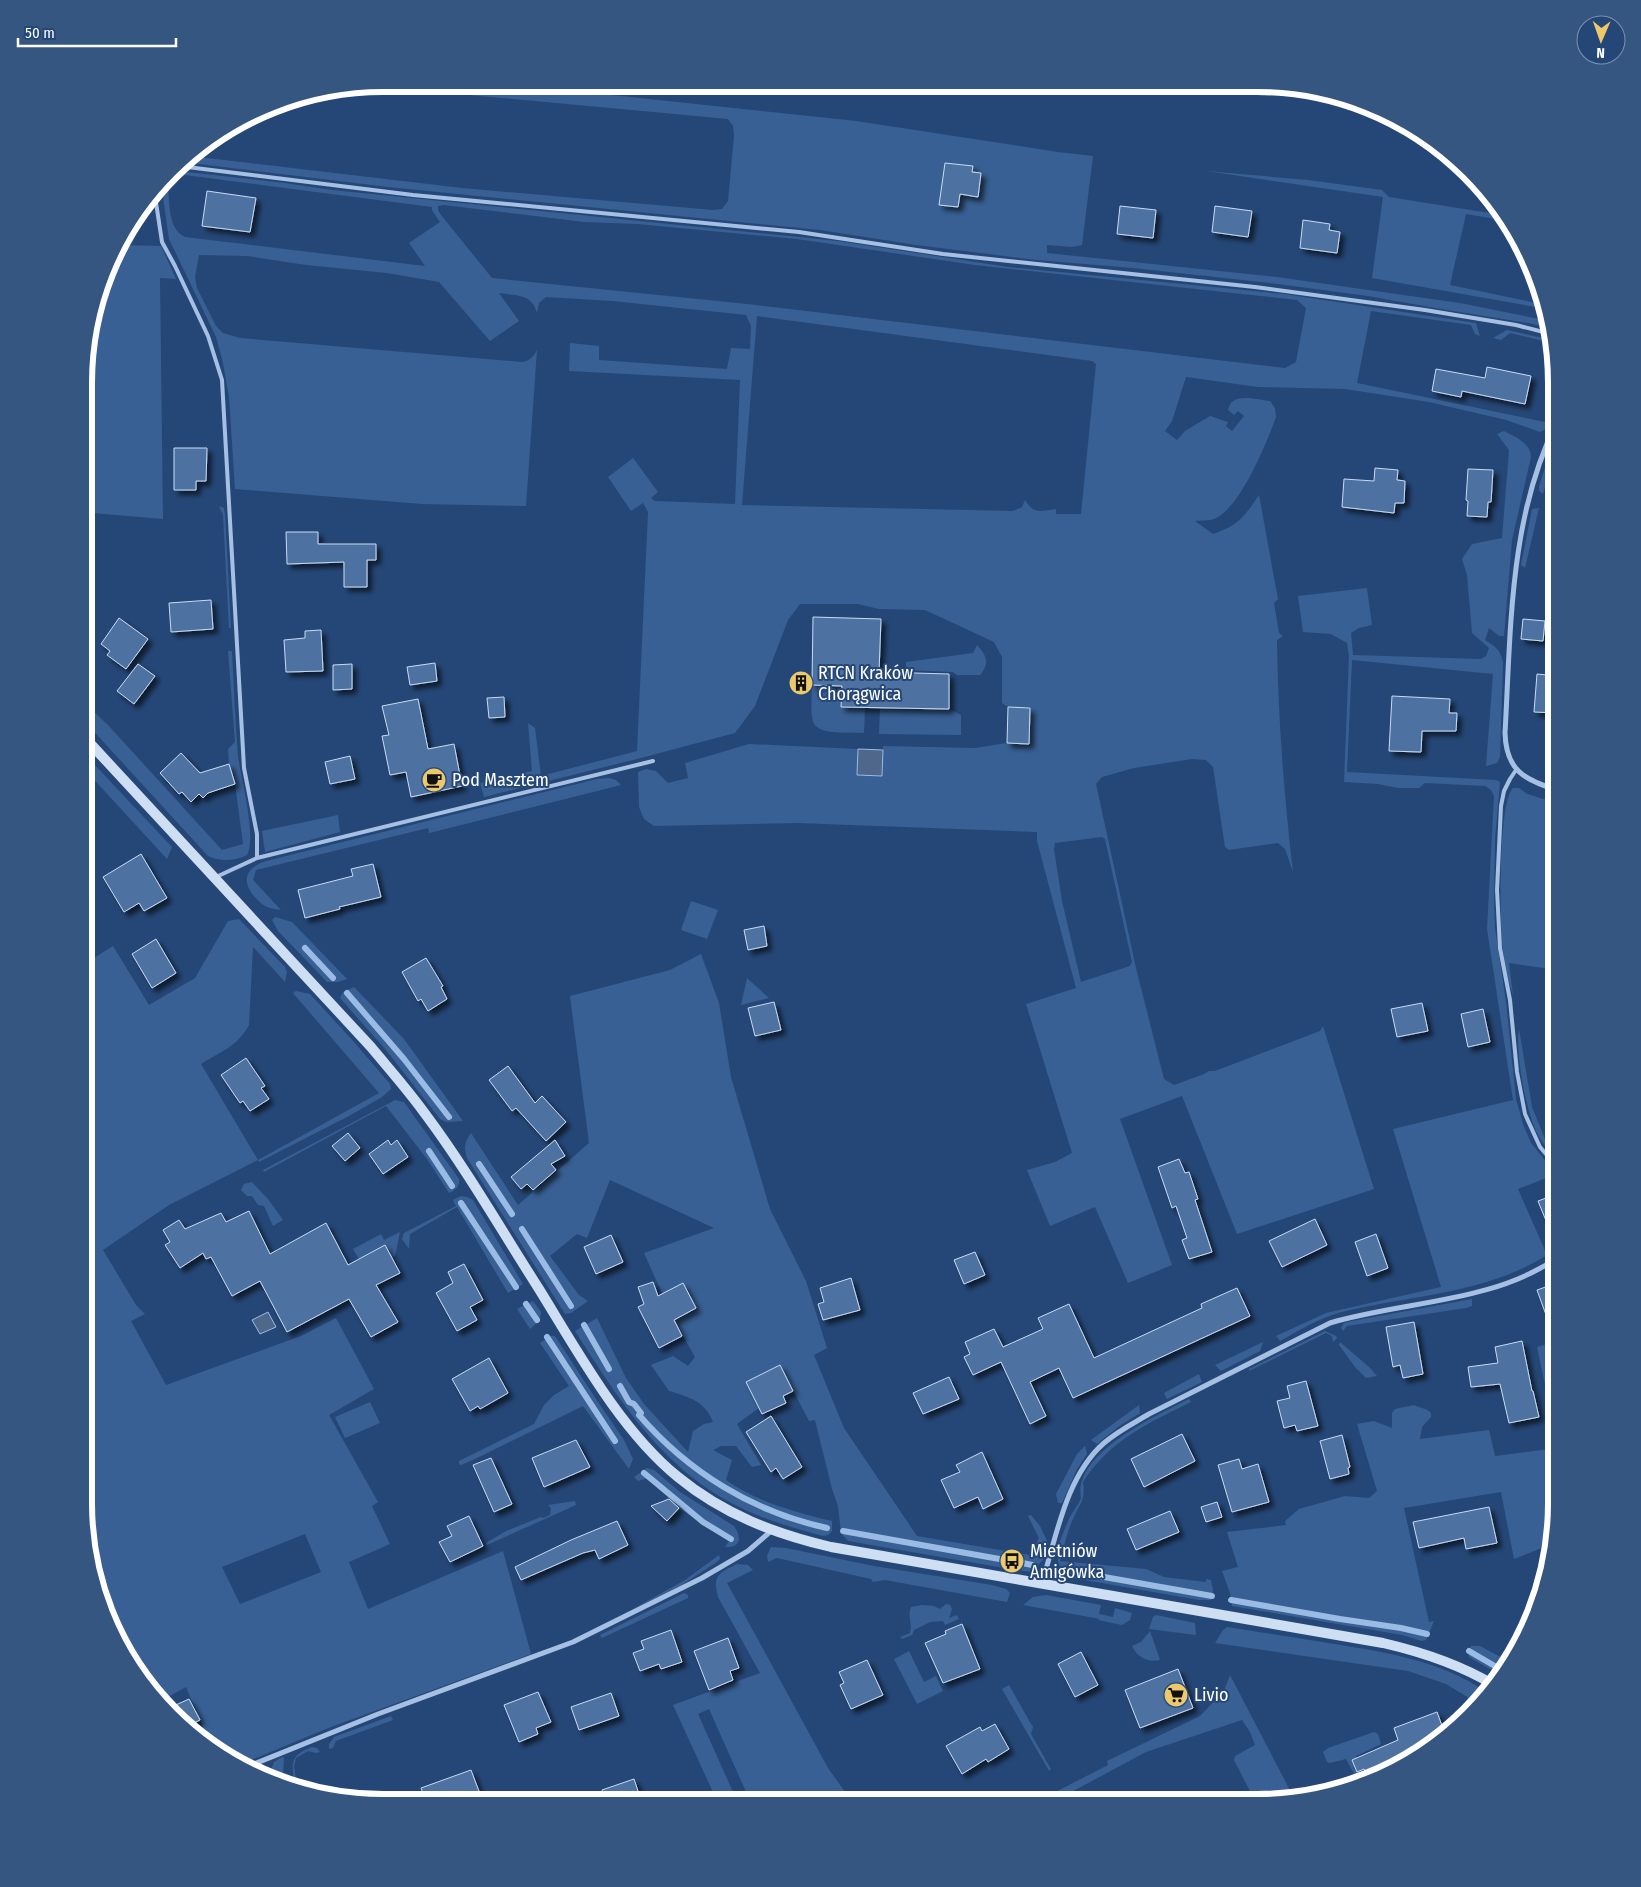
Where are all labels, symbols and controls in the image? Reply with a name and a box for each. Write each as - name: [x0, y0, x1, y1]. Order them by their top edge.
- scale bar: [18, 15, 175, 47]
- north arrow: [1576, 15, 1626, 65]
- text: 50 m: [25, 24, 55, 42]
- text: N: [1596, 44, 1605, 61]
- place label: RTCN Kraków Chorągwica: [818, 662, 913, 705]
- building icon: RTCN Kraków Chorągwica: [788, 670, 814, 696]
- cafe icon: Pod Masztem: [421, 767, 447, 793]
- place label: Pod Masztem: [452, 769, 549, 791]
- place label: Mietniów Amigówka: [1030, 1540, 1104, 1583]
- bus stop icon: Mietniów Amigówka: [999, 1548, 1025, 1574]
- supermarket icon: Livio: [1163, 1682, 1189, 1708]
- place label: Livio: [1194, 1684, 1229, 1706]

